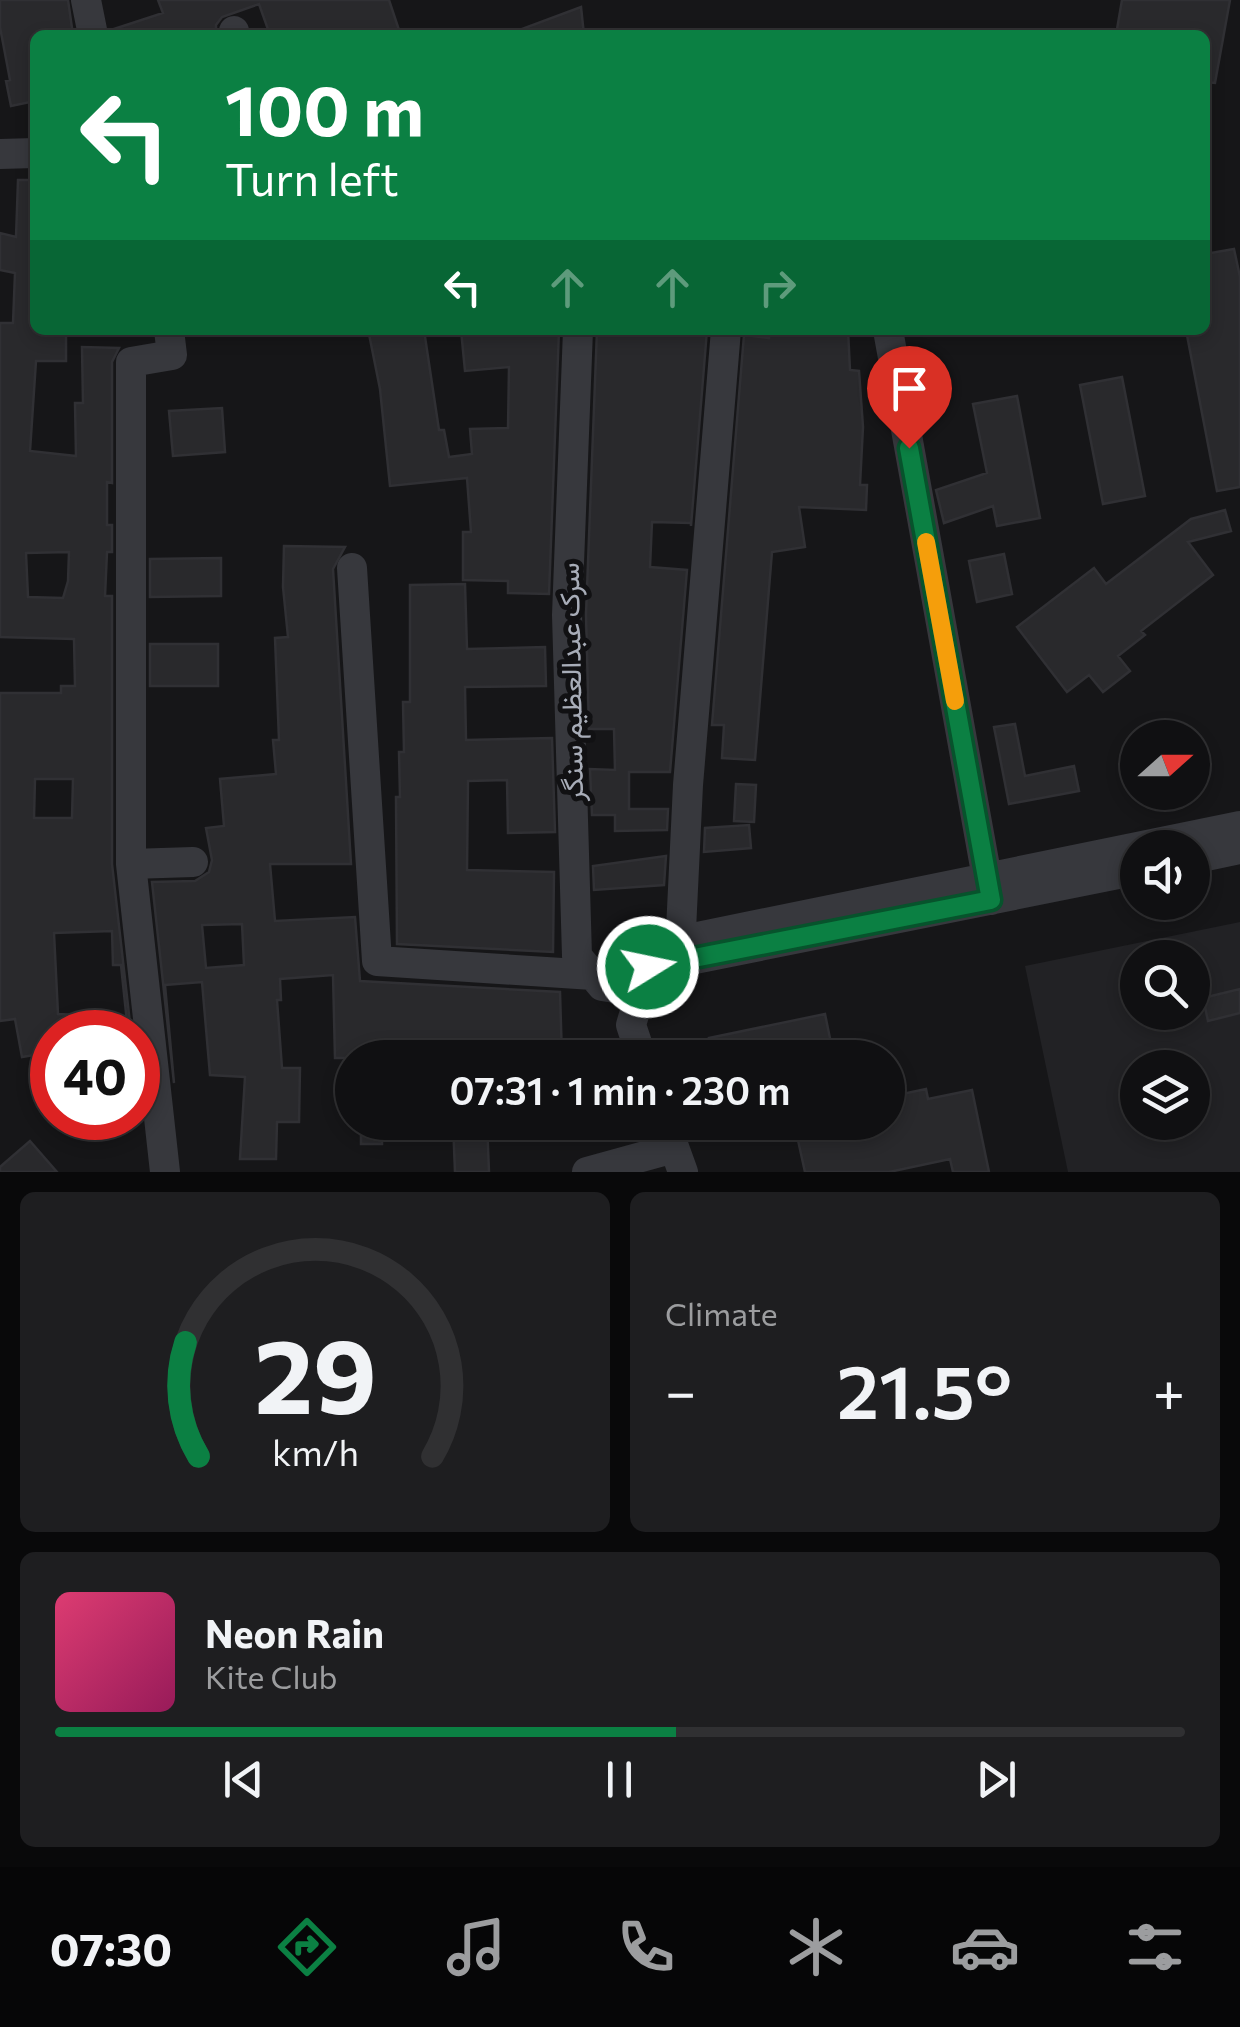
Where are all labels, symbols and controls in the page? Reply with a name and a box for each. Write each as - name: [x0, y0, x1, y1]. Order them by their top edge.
- text: 100 m: [225, 65, 424, 150]
- icon: left: [60, 70, 190, 200]
- text: Turn left: [225, 150, 399, 205]
- icon: left: [435, 260, 490, 315]
- icon: ahead: [540, 260, 595, 315]
- icon: ahead: [645, 260, 700, 315]
- icon: right: [750, 260, 805, 315]
- pin: [867, 346, 952, 449]
- icon: arrive: [882, 361, 937, 416]
- street label: سرک عبدالعظیم سنگر: [551, 562, 592, 803]
- north arrow: [1120, 720, 1210, 810]
- map controls: [1120, 720, 1210, 1140]
- button: sound: [1120, 830, 1210, 920]
- position arrow: [596, 915, 700, 1019]
- button: search: [1120, 940, 1210, 1030]
- speed limit sign: 40: [30, 1010, 160, 1140]
- button: layers: [1120, 1050, 1210, 1140]
- text: 07:31 · 1 min · 230 m: [450, 1066, 790, 1113]
- text: Climate: [665, 1293, 778, 1333]
- text: 29: [254, 1308, 376, 1435]
- text: 21.5°: [837, 1343, 1012, 1434]
- text: −: [665, 1356, 696, 1423]
- text: +: [1153, 1356, 1185, 1423]
- text: km/h: [272, 1430, 358, 1473]
- text: Neon Rain: [205, 1609, 384, 1656]
- text: Kite Club: [205, 1656, 337, 1696]
- icon: previous: [216, 1752, 271, 1807]
- icon: pause: [592, 1752, 647, 1807]
- icon: next: [969, 1752, 1024, 1807]
- icon: directions: [272, 1912, 342, 1982]
- icon: music: [441, 1912, 511, 1982]
- icon: phone: [611, 1912, 681, 1982]
- icon: climate: [781, 1912, 851, 1982]
- icon: car: [950, 1912, 1020, 1982]
- icon: filters: [1120, 1912, 1190, 1982]
- text: 07:30: [50, 1920, 172, 1975]

